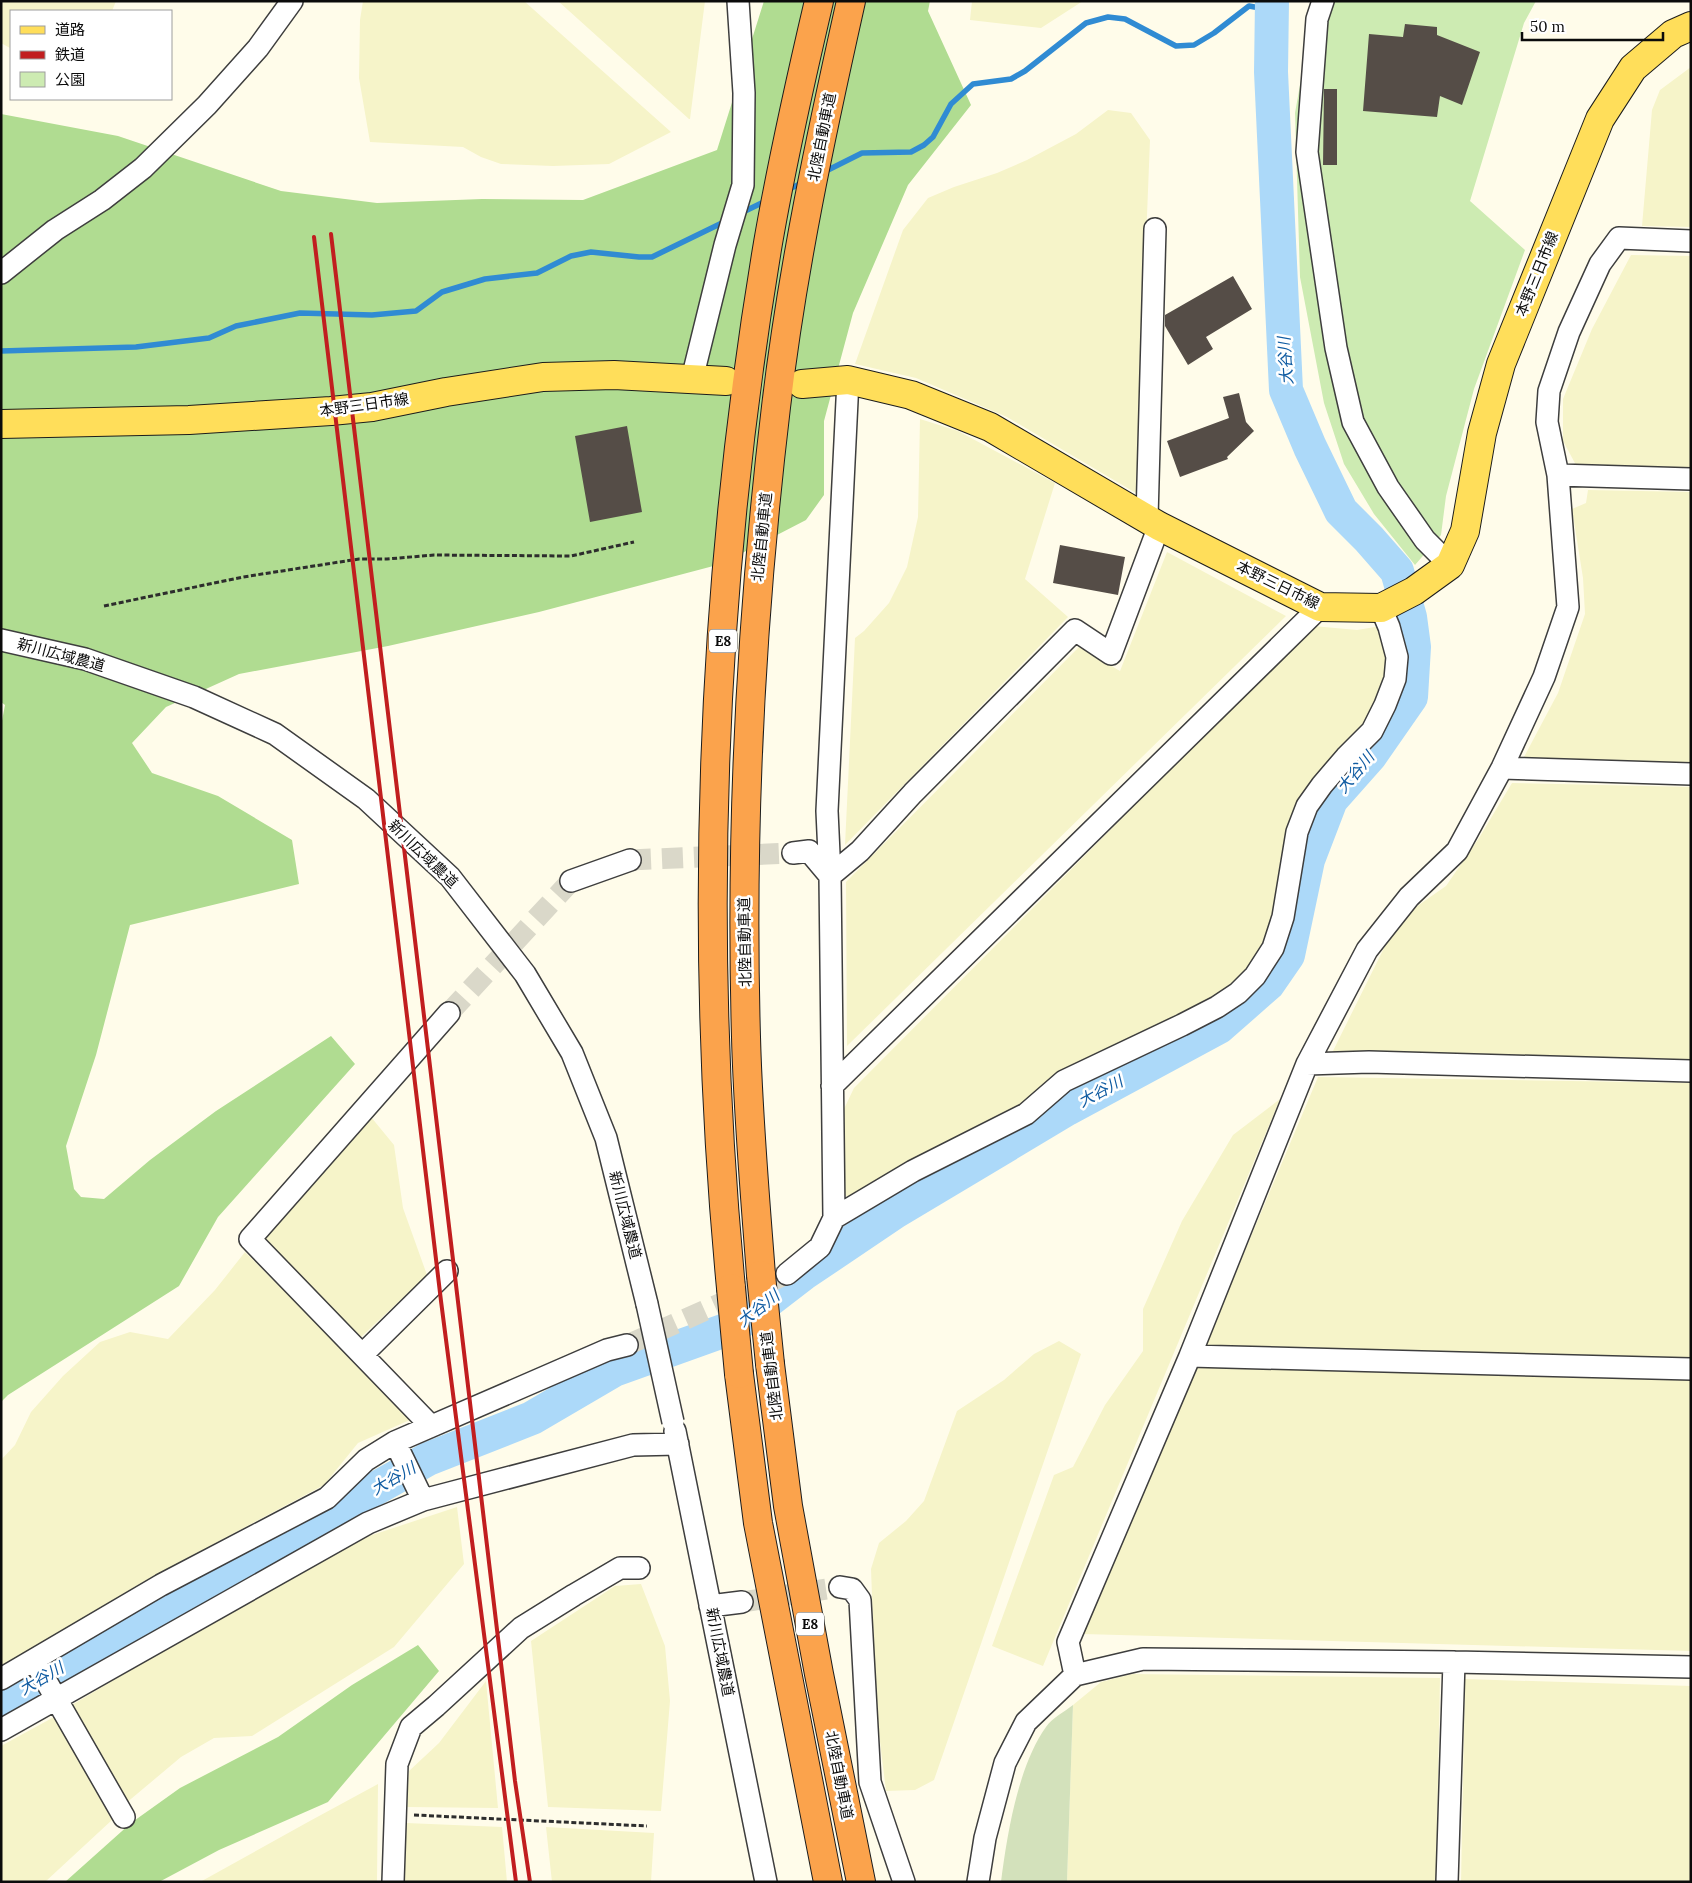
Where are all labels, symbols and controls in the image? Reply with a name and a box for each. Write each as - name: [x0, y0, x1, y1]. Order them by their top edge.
- legend: [10, 10, 172, 100]
- scale bar: [1522, 10, 1663, 42]
- text: 50 m: [1530, 17, 1565, 36]
- text: 道路: [55, 20, 85, 39]
- text: 鉄道: [55, 45, 85, 64]
- text: 公園: [55, 70, 85, 89]
- street label: 北陸自動車道: [804, 91, 839, 183]
- street label: 本野三日市線: [1511, 229, 1562, 319]
- water label: 大谷川: [1273, 334, 1297, 386]
- street label: 本野三日市線: [318, 389, 410, 420]
- street label: 北陸自動車道: [747, 491, 776, 583]
- street label: 本野三日市線: [1234, 556, 1323, 613]
- road number: E8: [709, 630, 737, 652]
- street label: 新川広域農道: [15, 634, 107, 675]
- water label: 大谷川: [1332, 746, 1379, 797]
- street label: 新川広域農道: [384, 816, 462, 892]
- street label: 北陸自動車道: [734, 897, 755, 987]
- water label: 大谷川: [1074, 1070, 1128, 1111]
- street label: 新川広域農道: [605, 1169, 646, 1261]
- water label: 大谷川: [733, 1284, 785, 1331]
- street label: 北陸自動車道: [757, 1330, 786, 1422]
- water label: 大谷川: [367, 1456, 421, 1499]
- street label: 新川広域農道: [703, 1606, 738, 1698]
- road number: E8: [796, 1612, 824, 1636]
- water label: 大谷川: [15, 1656, 69, 1699]
- street label: 北陸自動車道: [822, 1729, 857, 1821]

